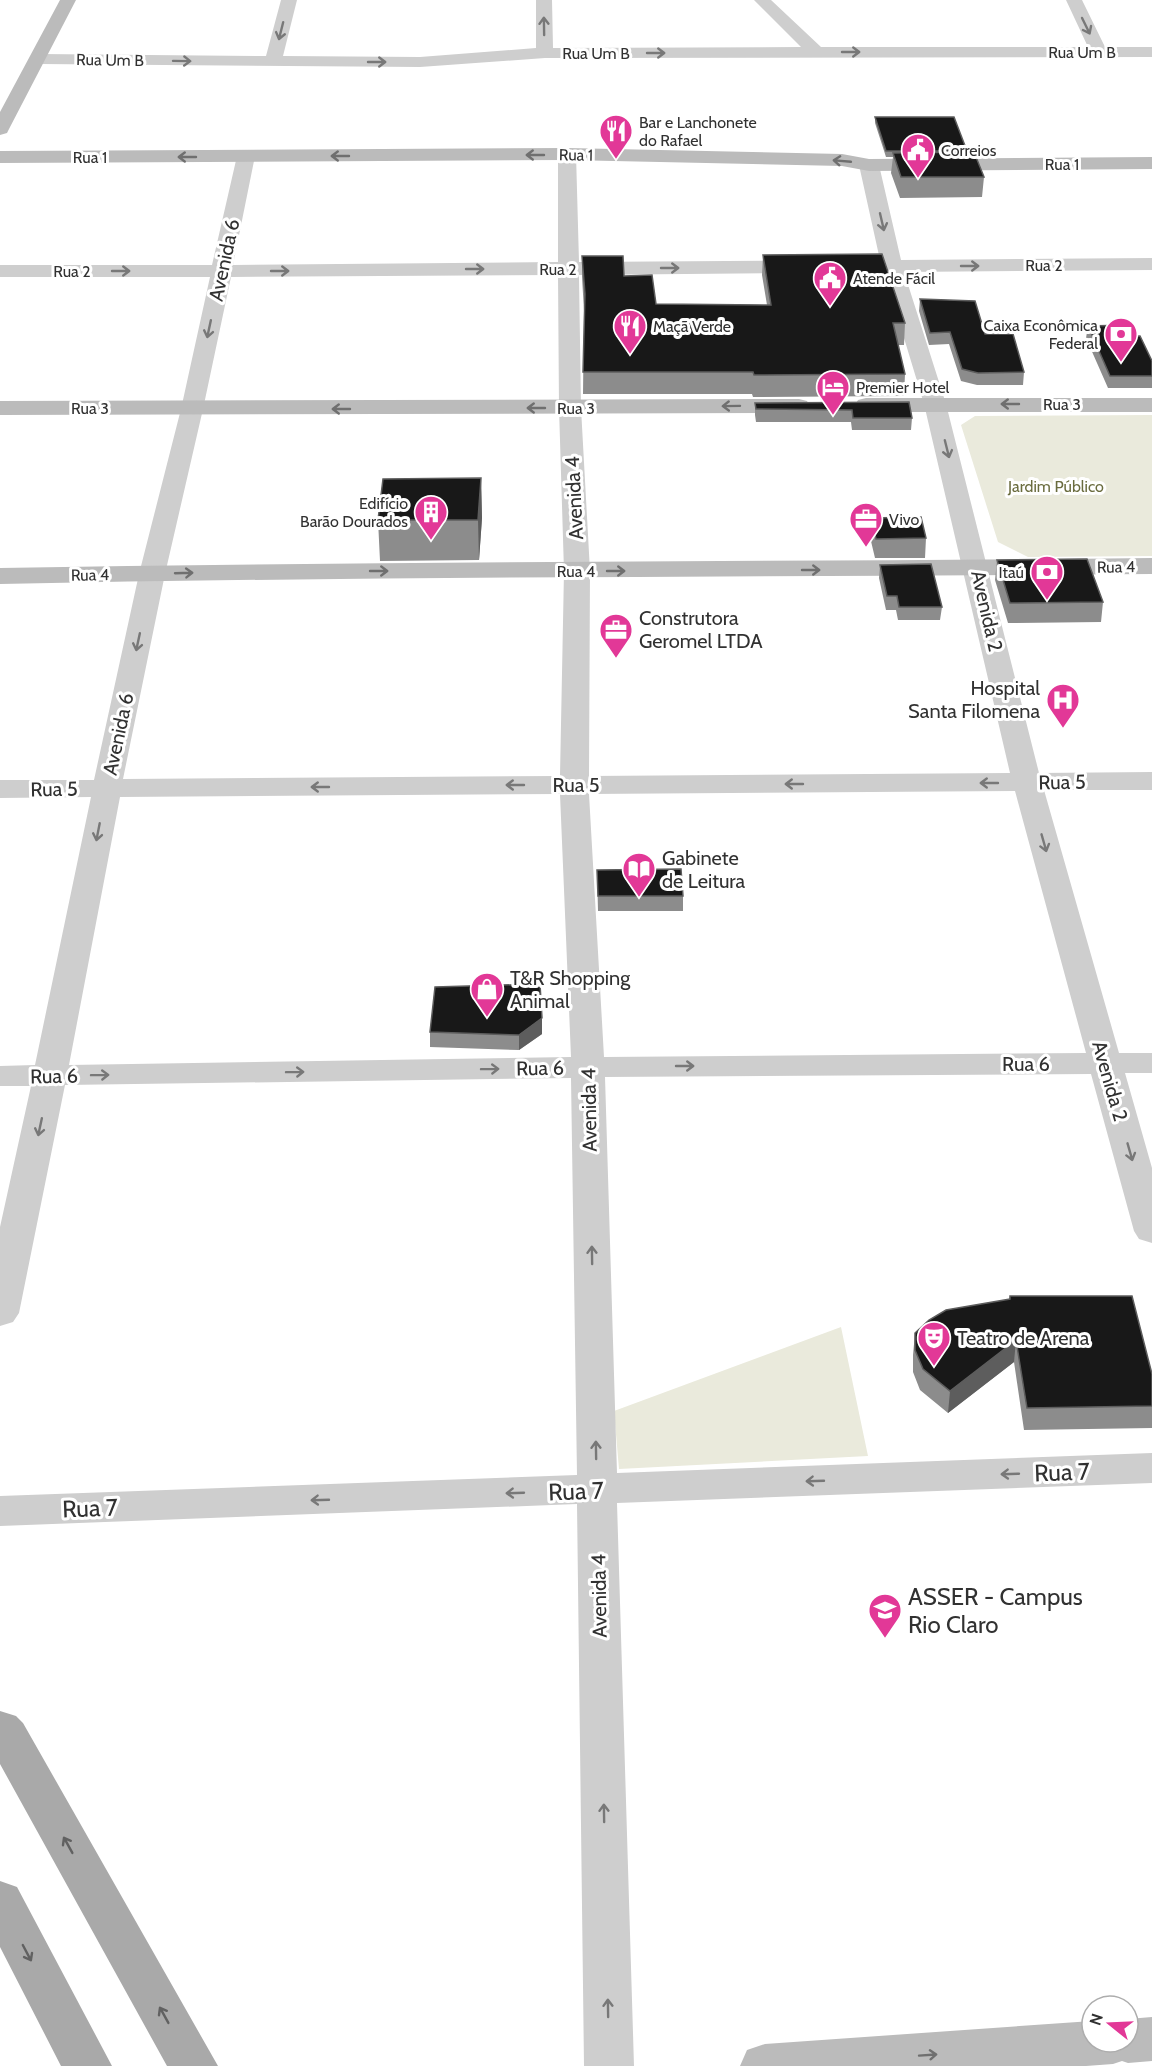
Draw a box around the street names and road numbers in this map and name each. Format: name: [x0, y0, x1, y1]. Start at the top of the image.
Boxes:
street label: Rua Um B: [1048, 43, 1116, 62]
street label: Rua Um B: [562, 44, 630, 63]
street label: Rua Um B: [76, 50, 144, 70]
street label: Rua 1: [559, 145, 593, 165]
street label: Rua 1: [73, 148, 107, 167]
street label: Rua 1: [1045, 155, 1079, 174]
street label: Avenida 6: [204, 217, 244, 303]
street label: Rua 2: [1025, 256, 1063, 275]
street label: Rua 2: [539, 260, 577, 279]
street label: Rua 2: [53, 262, 91, 281]
street label: Rua 3: [1043, 395, 1081, 414]
street label: Rua 3: [71, 399, 109, 418]
street label: Rua 3: [557, 399, 595, 418]
street label: Avenida 4: [560, 455, 588, 540]
street label: Rua 4: [1097, 557, 1135, 577]
street label: Rua 4: [557, 562, 595, 581]
street label: Rua 4: [71, 565, 109, 585]
street label: Avenida 2: [966, 568, 1008, 654]
street label: Avenida 6: [98, 691, 138, 777]
street label: Rua 5: [1038, 770, 1086, 794]
street label: Rua 5: [552, 773, 600, 797]
street label: Rua 5: [30, 777, 78, 801]
street label: Avenida 2: [1087, 1038, 1133, 1124]
street label: Rua 6: [1002, 1052, 1050, 1076]
street label: Rua 6: [516, 1056, 564, 1080]
street label: Rua 6: [30, 1064, 78, 1088]
street label: Avenida 4: [576, 1068, 602, 1152]
street label: Rua 7: [1034, 1457, 1090, 1487]
street label: Rua 7: [548, 1476, 604, 1506]
street label: Rua 7: [62, 1493, 118, 1523]
street label: Avenida 4: [586, 1554, 612, 1638]

